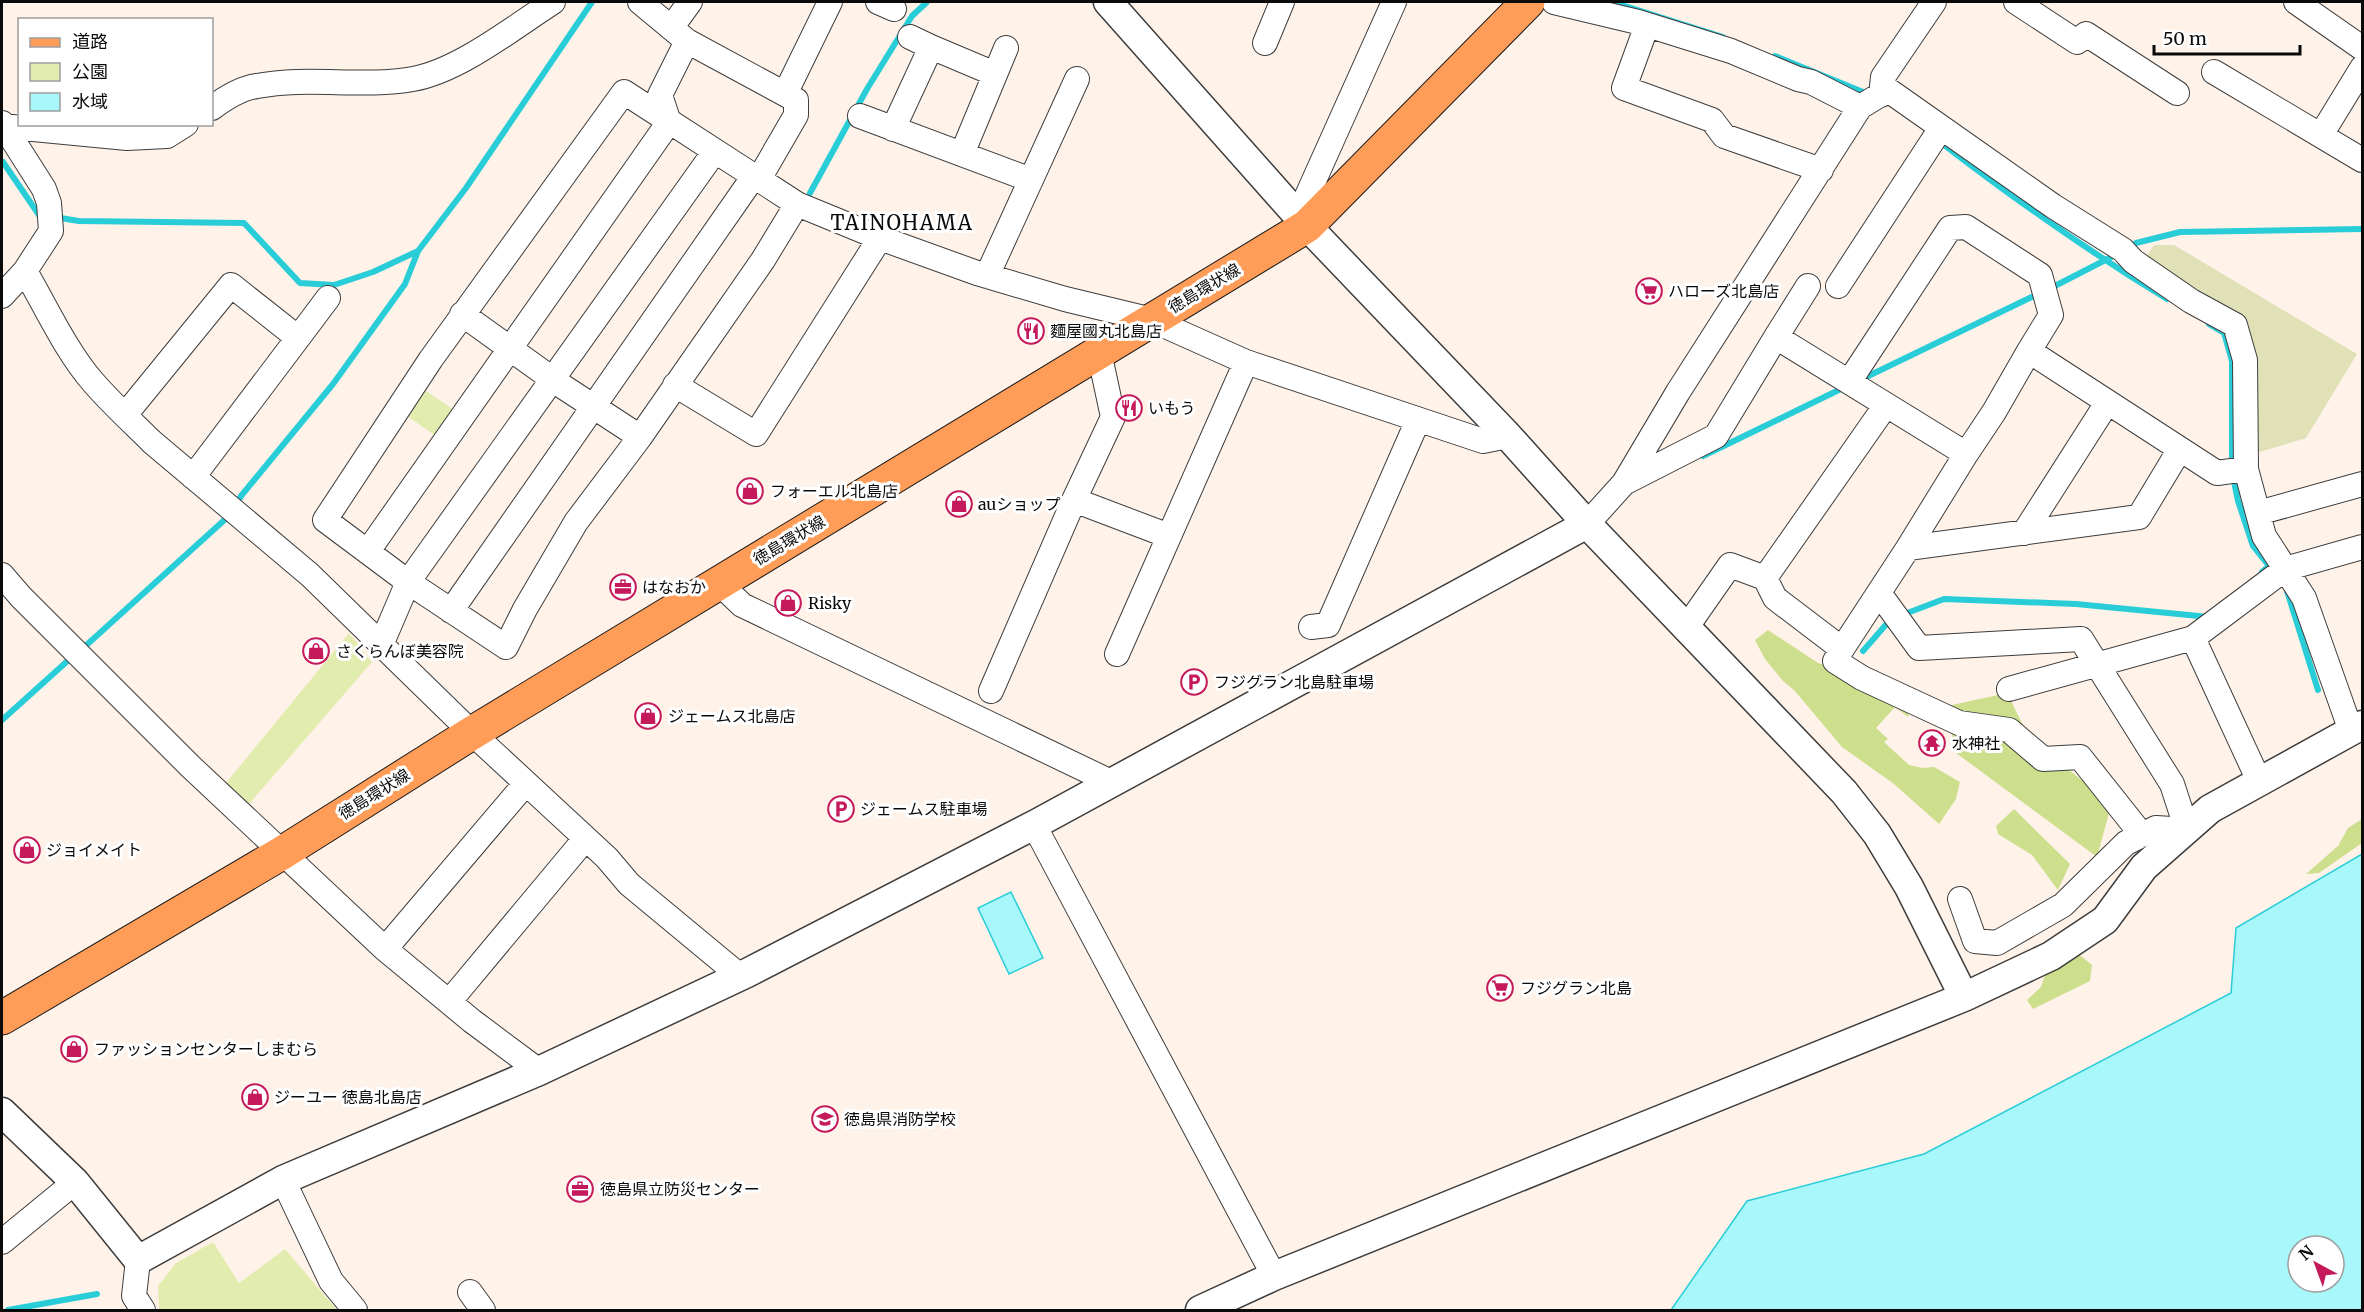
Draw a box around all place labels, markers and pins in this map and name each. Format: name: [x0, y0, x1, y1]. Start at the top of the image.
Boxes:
supermarket icon: ハローズ北島店: [1634, 276, 1664, 306]
place label: ハローズ北島店: [1668, 281, 1779, 301]
restaurant icon: 麵屋國丸北島店: [1016, 316, 1046, 346]
place label: 麵屋國丸北島店: [1050, 321, 1162, 341]
restaurant icon: いもう: [1114, 393, 1144, 423]
place label: いもう: [1148, 398, 1196, 418]
shop icon: フォーエル北島店: [735, 476, 765, 506]
place label: フォーエル北島店: [770, 481, 898, 501]
shop icon: auショップ: [944, 489, 974, 519]
place label: auショップ: [978, 494, 1060, 514]
office icon: はなおか: [608, 572, 638, 602]
place label: はなおか: [642, 577, 706, 597]
shop icon: Risky: [773, 588, 803, 618]
place label: Risky: [808, 593, 852, 613]
shop icon: さくらんぼ美容院: [301, 636, 331, 666]
place label: さくらんぼ美容院: [336, 641, 464, 661]
parking icon: フジグラン北島駐車場: [1179, 667, 1209, 697]
place label: フジグラン北島駐車場: [1214, 672, 1374, 692]
shop icon: ジェームス北島店: [633, 701, 663, 731]
place label: ジェームス北島店: [668, 706, 796, 726]
temple icon: 水神社: [1917, 728, 1947, 758]
place label: 水神社: [1952, 733, 2000, 753]
parking icon: ジェームス駐車場: [826, 794, 856, 824]
place label: ジェームス駐車場: [860, 799, 988, 819]
shop icon: ジョイメイト: [12, 835, 42, 865]
place label: ジョイメイト: [46, 840, 142, 860]
supermarket icon: フジグラン北島: [1485, 973, 1515, 1003]
place label: フジグラン北島: [1520, 978, 1632, 998]
shop icon: ファッションセンターしまむら: [59, 1034, 89, 1064]
place label: ファッションセンターしまむら: [94, 1039, 318, 1059]
shop icon: ジーユー 徳島北島店: [240, 1082, 270, 1112]
place label: ジーユー 徳島北島店: [274, 1087, 422, 1107]
school or university icon: 徳島県消防学校: [810, 1104, 840, 1134]
place label: 徳島県消防学校: [844, 1109, 956, 1129]
office icon: 徳島県立防災センター: [565, 1174, 595, 1204]
place label: 徳島県立防災センター: [600, 1179, 760, 1199]

